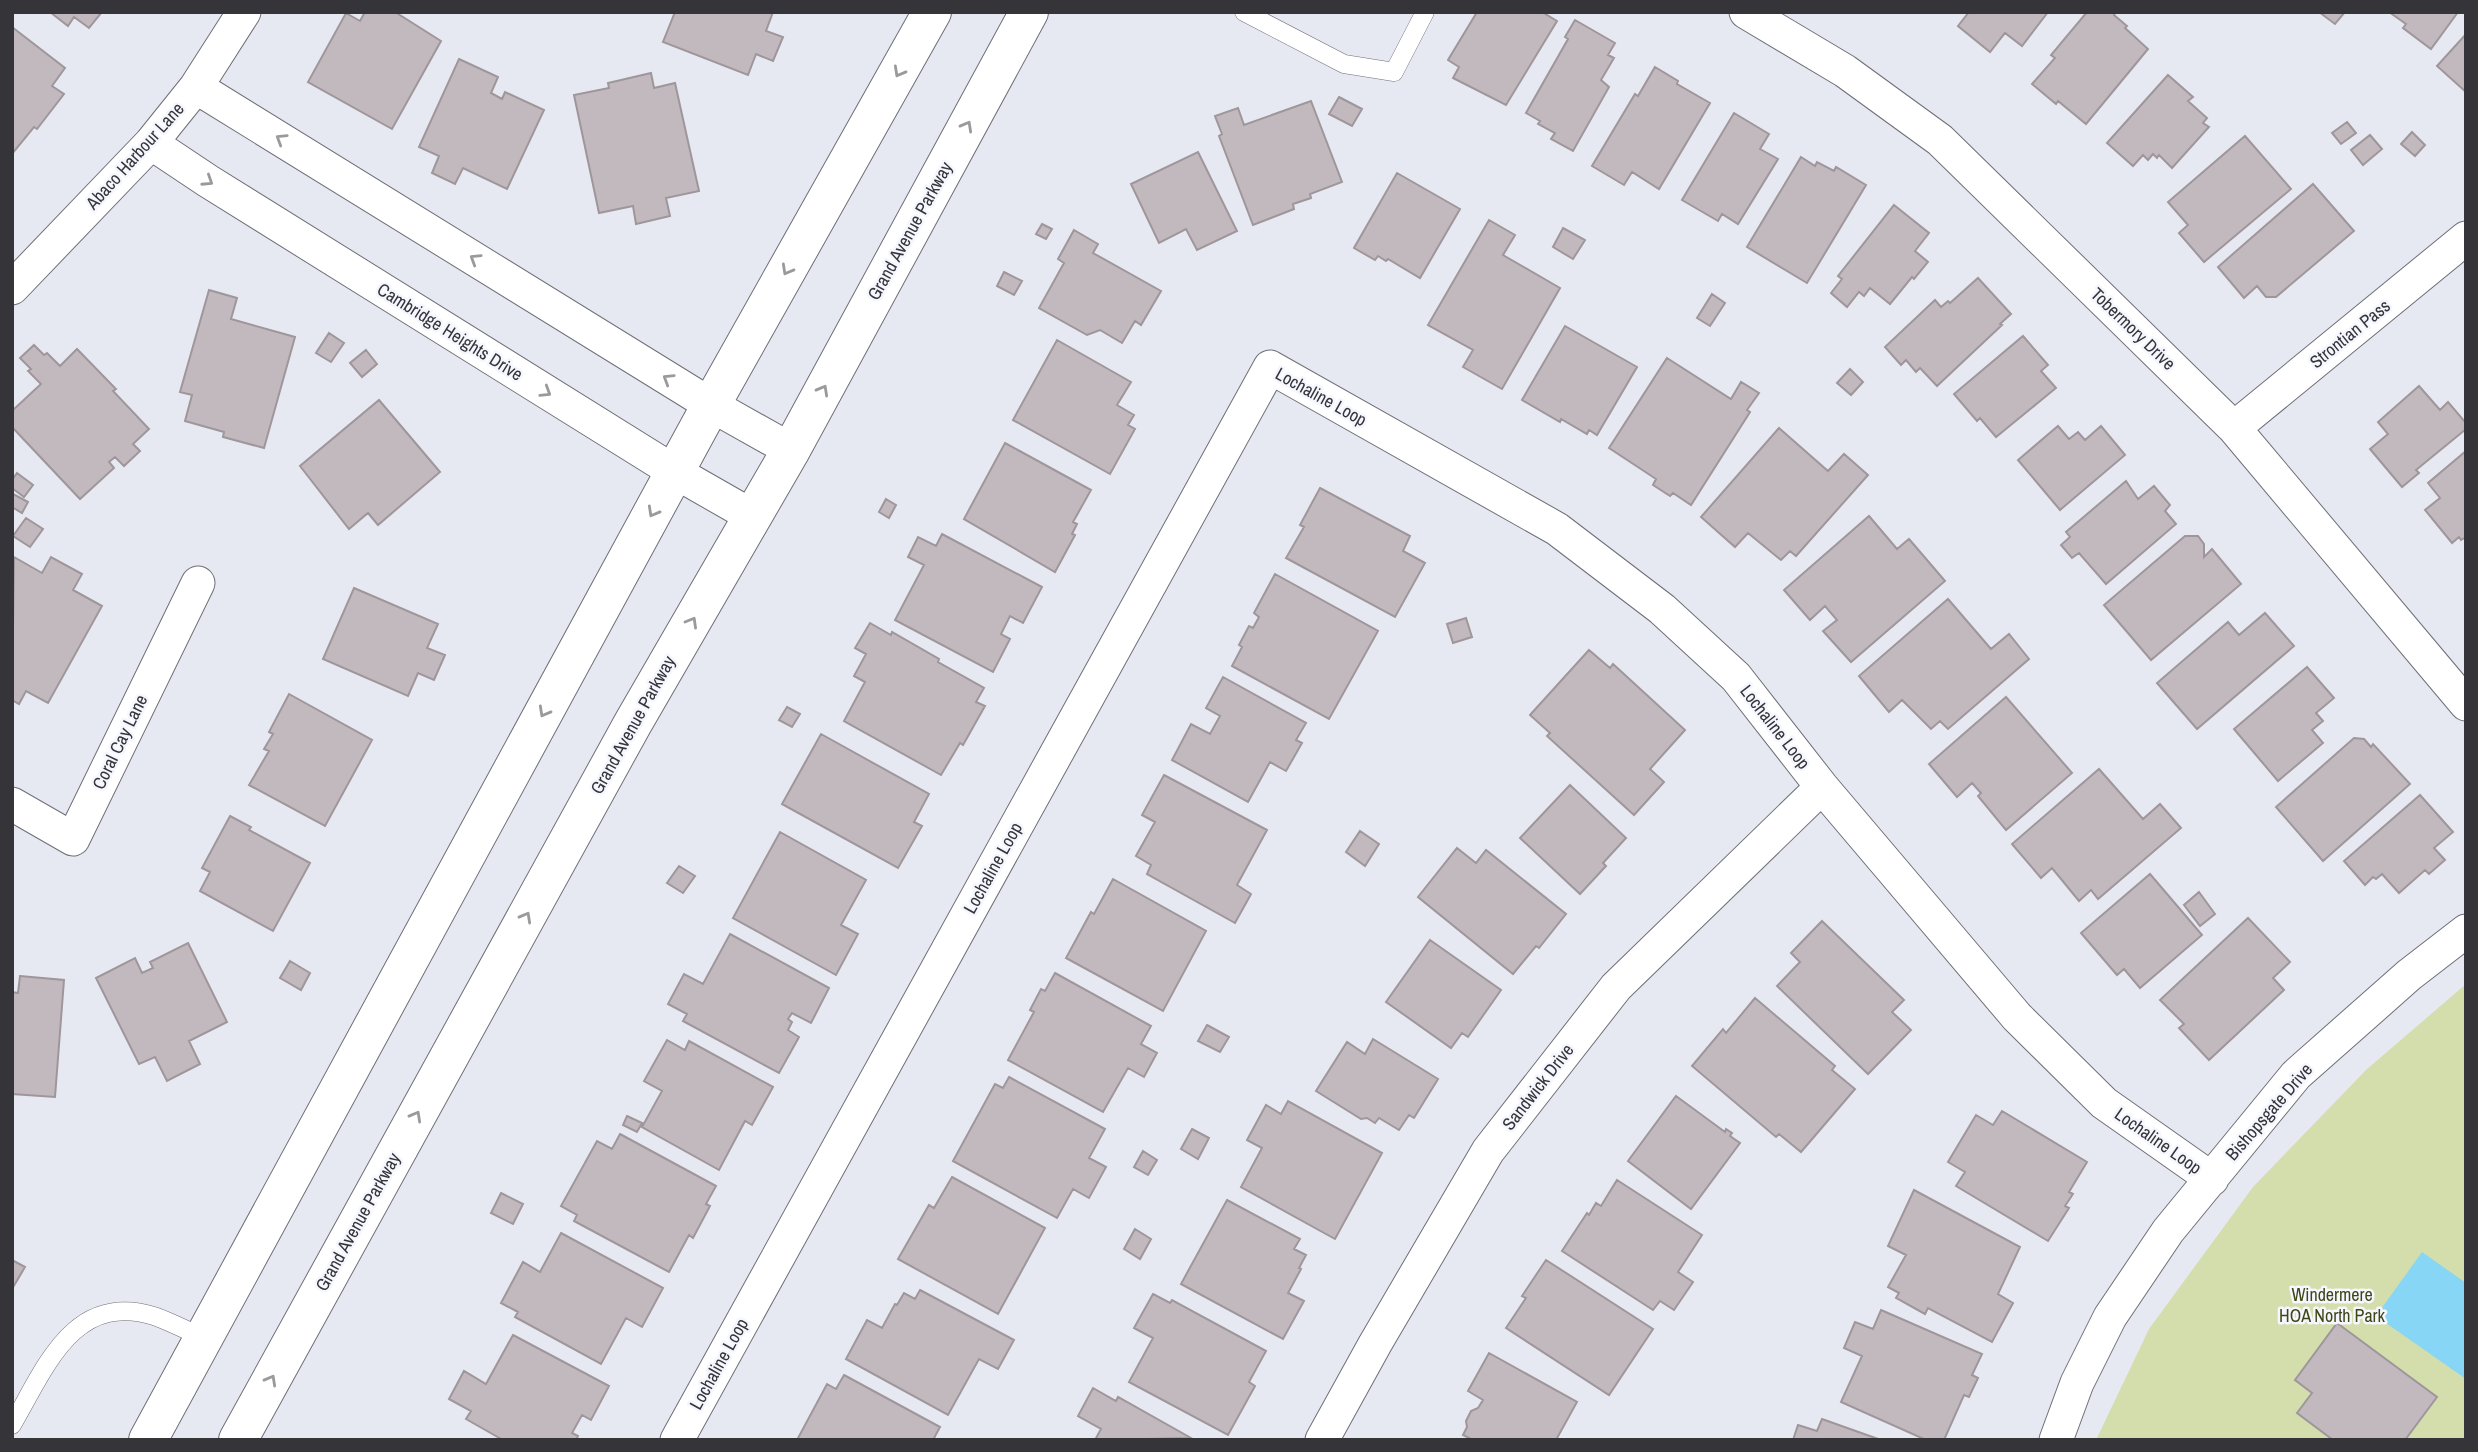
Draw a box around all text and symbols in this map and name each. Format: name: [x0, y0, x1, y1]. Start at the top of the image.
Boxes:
one-way arrow: [894, 64, 907, 77]
street label: Abaco Harbour Lane: [79, 97, 189, 215]
one-way arrow: [959, 120, 972, 133]
one-way arrow: [276, 135, 289, 148]
street label: Grand Avenue Parkway: [861, 156, 958, 305]
one-way arrow: [200, 172, 213, 185]
one-way arrow: [469, 254, 482, 267]
one-way arrow: [782, 263, 795, 275]
street label: Cambridge Heights Drive: [373, 277, 528, 387]
street label: Tobermory Drive: [2085, 282, 2181, 376]
street label: Strontian Pass: [2304, 293, 2395, 374]
street label: Lochaline Loop: [1271, 361, 1371, 432]
one-way arrow: [663, 374, 676, 387]
one-way arrow: [538, 384, 551, 397]
one-way arrow: [815, 385, 828, 397]
one-way arrow: [648, 505, 661, 517]
one-way arrow: [683, 616, 696, 629]
street label: Grand Avenue Parkway: [584, 650, 681, 799]
street label: Lochaline Loop: [1734, 679, 1816, 774]
street label: Coral Cay Lane: [86, 690, 153, 793]
one-way arrow: [539, 704, 553, 717]
street label: Lochaline Loop: [957, 818, 1028, 918]
one-way arrow: [518, 912, 531, 924]
street label: Sandwick Drive: [1496, 1038, 1579, 1135]
street label: Bishopsgate Drive: [2219, 1058, 2318, 1166]
street label: Lochaline Loop: [2110, 1101, 2207, 1180]
one-way arrow: [408, 1111, 421, 1124]
street label: Grand Avenue Parkway: [309, 1147, 406, 1296]
park label: Windermere HOA North Park: [2279, 1282, 2386, 1328]
street label: Lochaline Loop: [683, 1314, 754, 1414]
one-way arrow: [263, 1375, 276, 1387]

